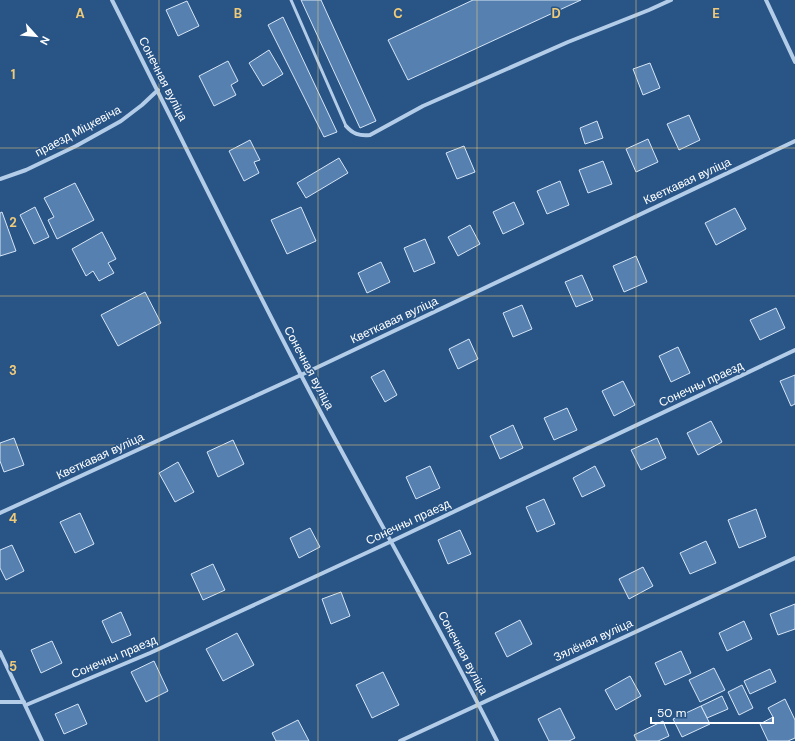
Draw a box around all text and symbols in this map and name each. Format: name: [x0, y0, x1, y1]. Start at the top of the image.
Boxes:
text: A: [75, 5, 85, 22]
text: B: [234, 5, 242, 22]
text: C: [393, 5, 403, 22]
text: D: [551, 5, 561, 22]
text: E: [712, 5, 720, 22]
north arrow: [16, 16, 56, 56]
text: N: [37, 34, 53, 47]
street label: Сонечная вуліца: [135, 34, 191, 124]
text: 1: [11, 66, 15, 83]
street label: праезд Міцкевіча: [32, 101, 124, 160]
street label: Кветкавая вуліца: [641, 154, 734, 208]
text: 2: [9, 214, 17, 231]
street label: Кветкавая вуліца: [348, 293, 441, 347]
street label: Сонечная вуліца: [280, 323, 338, 413]
street label: Сонечны праезд: [656, 357, 746, 411]
text: 3: [9, 362, 17, 379]
street label: Кветкавая вуліца: [54, 429, 147, 483]
street label: Сонечны праезд: [363, 495, 453, 549]
text: 4: [9, 510, 17, 527]
street label: Сонечная вуліца: [434, 608, 492, 698]
street label: Зялёная вуліца: [551, 615, 635, 665]
street label: Сонечны праезд: [69, 632, 159, 682]
text: 5: [9, 658, 17, 675]
scale bar: [651, 699, 773, 725]
text: 50 m: [657, 705, 686, 721]

